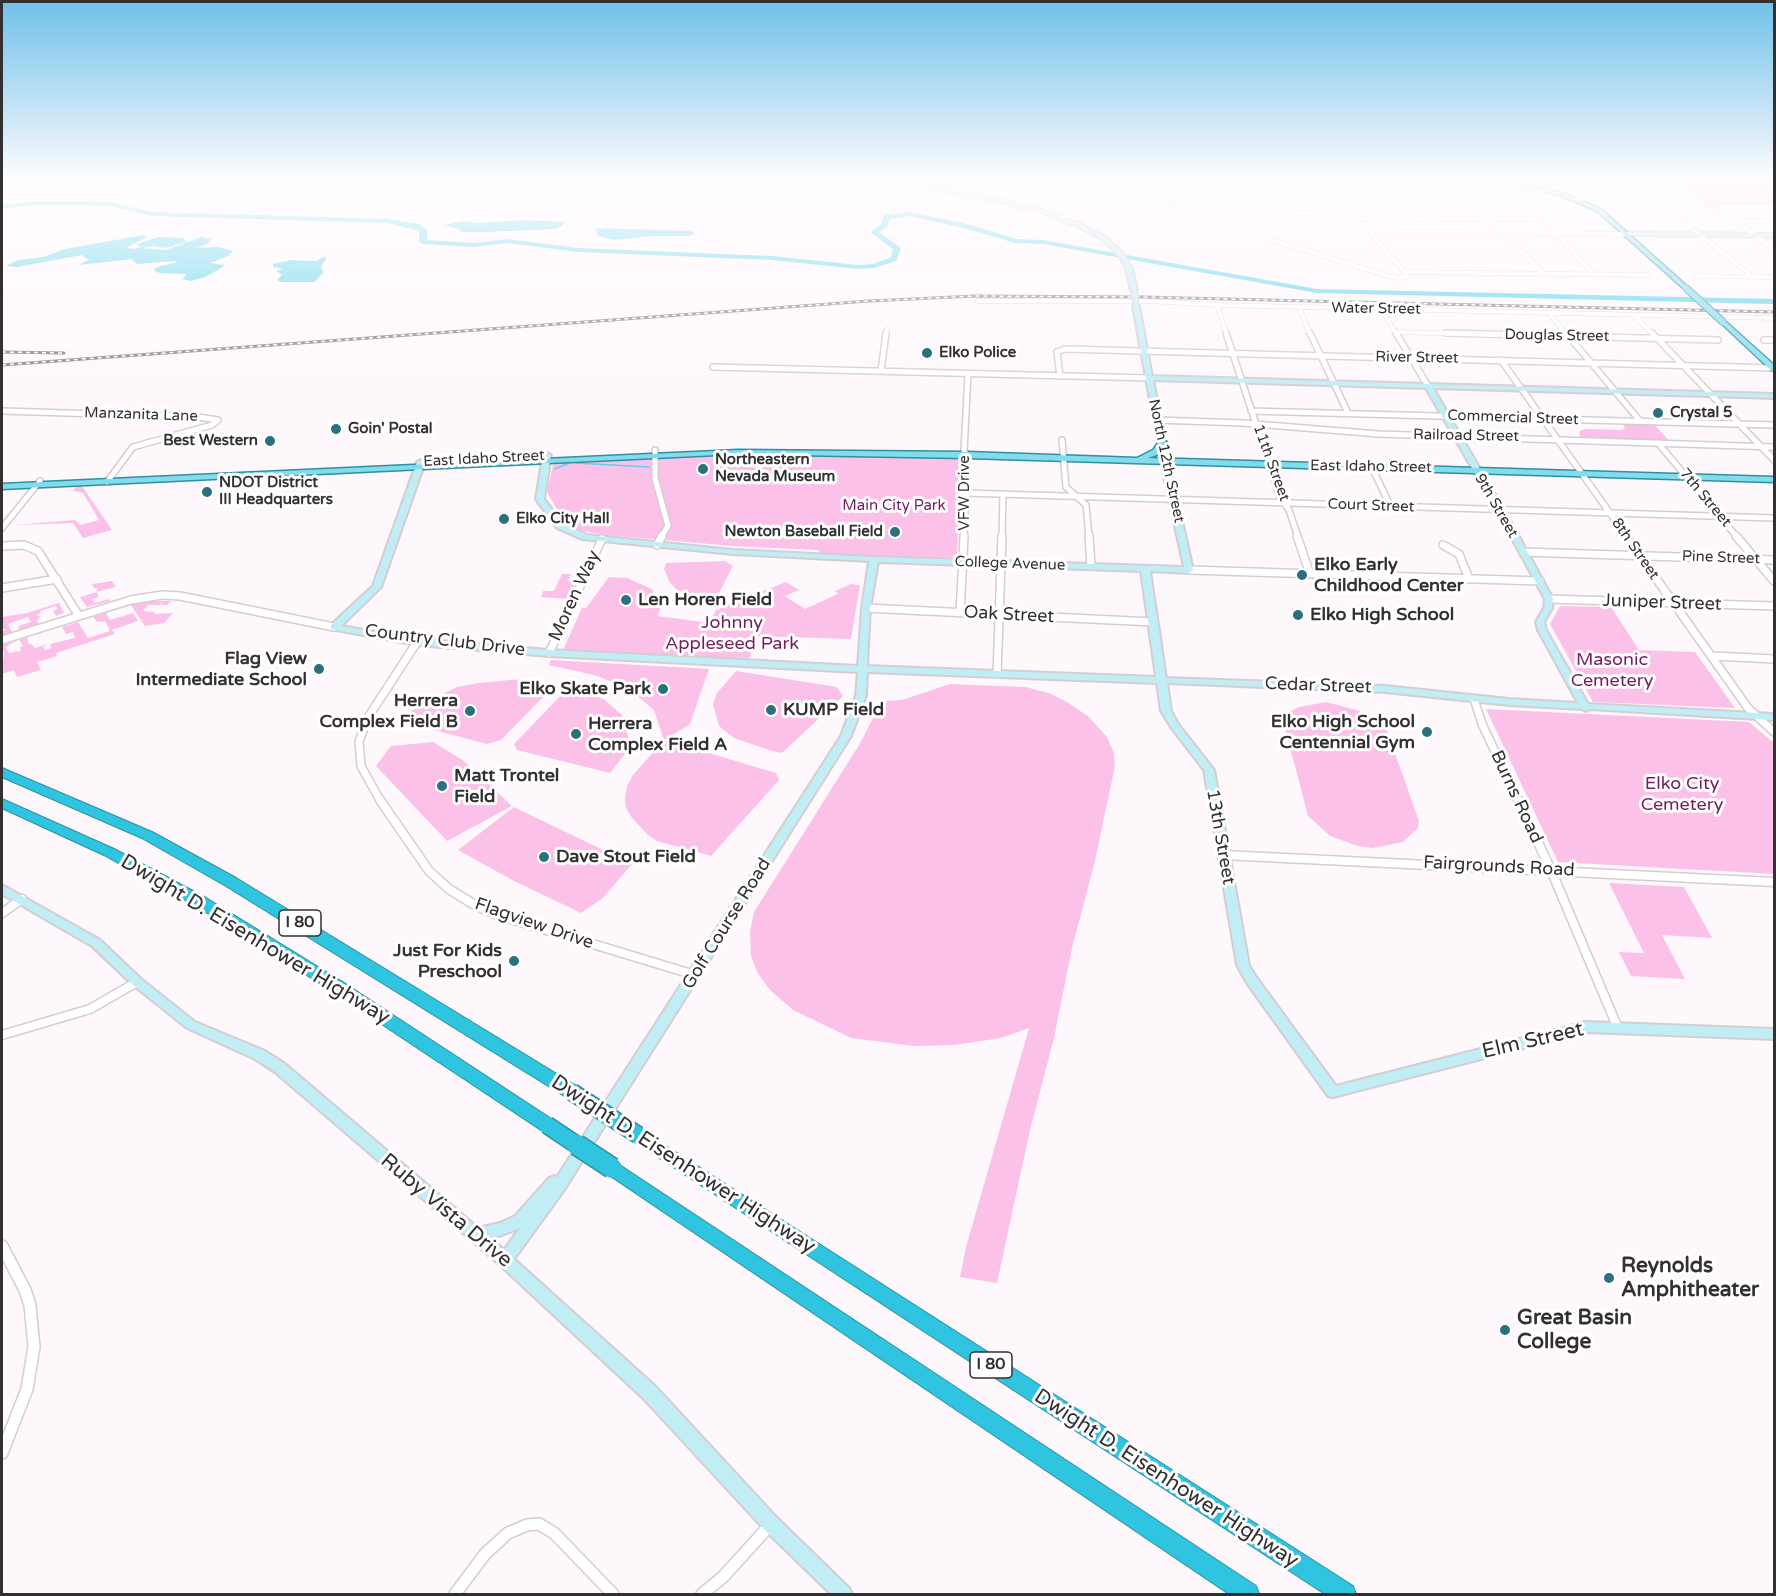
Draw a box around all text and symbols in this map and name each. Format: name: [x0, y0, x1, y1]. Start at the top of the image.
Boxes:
street label: Water Street: [1331, 299, 1421, 319]
street label: Douglas Street: [1504, 326, 1610, 346]
place label: Elko Police: [939, 344, 1016, 362]
marker: Elko Police: [920, 346, 934, 360]
street label: River Street: [1375, 348, 1459, 368]
street label: North 12th Street: [1144, 398, 1188, 524]
street label: Manzanita Lane: [84, 404, 198, 426]
place label: Crystal 5: [1670, 404, 1732, 422]
marker: Crystal 5: [1651, 406, 1665, 420]
street label: Commercial Street: [1447, 407, 1579, 429]
place label: Goin' Postal: [348, 420, 433, 438]
marker: Goin' Postal: [329, 422, 343, 436]
street label: 11th Street: [1249, 422, 1293, 504]
street label: Railroad Street: [1413, 426, 1519, 446]
place label: Best Western: [163, 432, 258, 450]
marker: Best Western: [263, 434, 277, 448]
street label: East Idaho Street: [423, 447, 545, 471]
place label: Northeastern Nevada Museum: [715, 451, 835, 486]
street label: VFW Drive: [956, 455, 974, 531]
street label: East Idaho Street: [1310, 457, 1432, 477]
marker: Northeastern Nevada Museum: [696, 462, 710, 476]
street label: 7th Street: [1675, 465, 1735, 531]
street label: 9th Street: [1470, 471, 1522, 541]
place label: NDOT District III Headquarters: [219, 474, 333, 509]
marker: NDOT District III Headquarters: [200, 485, 214, 499]
street label: Court Street: [1327, 495, 1415, 517]
park label: Main City Park: [842, 497, 946, 515]
place label: Elko City Hall: [516, 510, 609, 528]
marker: Elko City Hall: [497, 512, 511, 526]
street label: 8th Street: [1607, 515, 1663, 583]
place label: Newton Baseball Field: [725, 523, 883, 541]
marker: Newton Baseball Field: [888, 525, 902, 539]
street label: Moren Way: [545, 547, 605, 645]
street label: Pine Street: [1682, 548, 1760, 568]
street label: College Avenue: [954, 553, 1066, 575]
place label: Elko Early Childhood Center: [1314, 554, 1464, 596]
marker: Elko Early Childhood Center: [1295, 568, 1309, 582]
place label: Len Horen Field: [638, 589, 772, 611]
street label: Juniper Street: [1602, 590, 1722, 616]
marker: Len Horen Field: [619, 593, 633, 607]
street label: Oak Street: [963, 602, 1055, 628]
place label: Elko High School: [1310, 604, 1454, 626]
marker: Elko High School: [1291, 608, 1305, 622]
park label: Johnny Appleseed Park: [665, 612, 799, 654]
street label: Country Club Drive: [364, 620, 526, 662]
place label: Flag View Intermediate School: [135, 648, 307, 690]
park label: Masonic Cemetery: [1571, 649, 1653, 692]
marker: Flag View Intermediate School: [312, 662, 326, 676]
street label: Cedar Street: [1264, 673, 1372, 699]
place label: Elko Skate Park: [519, 678, 651, 700]
marker: Elko Skate Park: [656, 682, 670, 696]
place label: Herrera Complex Field B: [320, 690, 458, 732]
place label: KUMP Field: [783, 699, 884, 721]
marker: KUMP Field: [764, 703, 778, 717]
marker: Herrera Complex Field B: [463, 704, 477, 718]
place label: Elko High School Centennial Gym: [1271, 711, 1415, 754]
place label: Herrera Complex Field A: [588, 713, 727, 756]
marker: Elko High School Centennial Gym: [1420, 725, 1434, 739]
marker: Herrera Complex Field A: [569, 727, 583, 741]
street label: Burns Road: [1485, 747, 1547, 847]
place label: Matt Trontel Field: [454, 765, 559, 808]
park label: Elko City Cemetery: [1641, 773, 1723, 816]
marker: Matt Trontel Field: [435, 779, 449, 793]
street label: 13th Street: [1201, 788, 1239, 886]
place label: Dave Stout Field: [556, 846, 696, 868]
street label: Dwight D. Eisenhower Highway: [116, 849, 394, 1031]
marker: Dave Stout Field: [537, 850, 551, 864]
street label: Fairgrounds Road: [1423, 852, 1575, 882]
street label: Golf Course Road: [678, 855, 776, 993]
street label: Flagview Drive: [472, 894, 596, 954]
road number: I 80: [279, 910, 321, 936]
place label: Just For Kids Preschool: [393, 940, 502, 982]
marker: Just For Kids Preschool: [507, 954, 521, 968]
street label: Elm Street: [1480, 1017, 1586, 1065]
street label: Dwight D. Eisenhower Highway: [546, 1070, 820, 1260]
street label: Ruby Vista Drive: [375, 1149, 517, 1273]
place label: Reynolds Amphitheater: [1621, 1253, 1759, 1303]
marker: Reynolds Amphitheater: [1602, 1271, 1616, 1285]
place label: Great Basin College: [1517, 1305, 1632, 1355]
marker: Great Basin College: [1498, 1323, 1512, 1337]
road number: I 80: [970, 1352, 1012, 1378]
street label: Dwight D. Eisenhower Highway: [1029, 1384, 1303, 1574]

